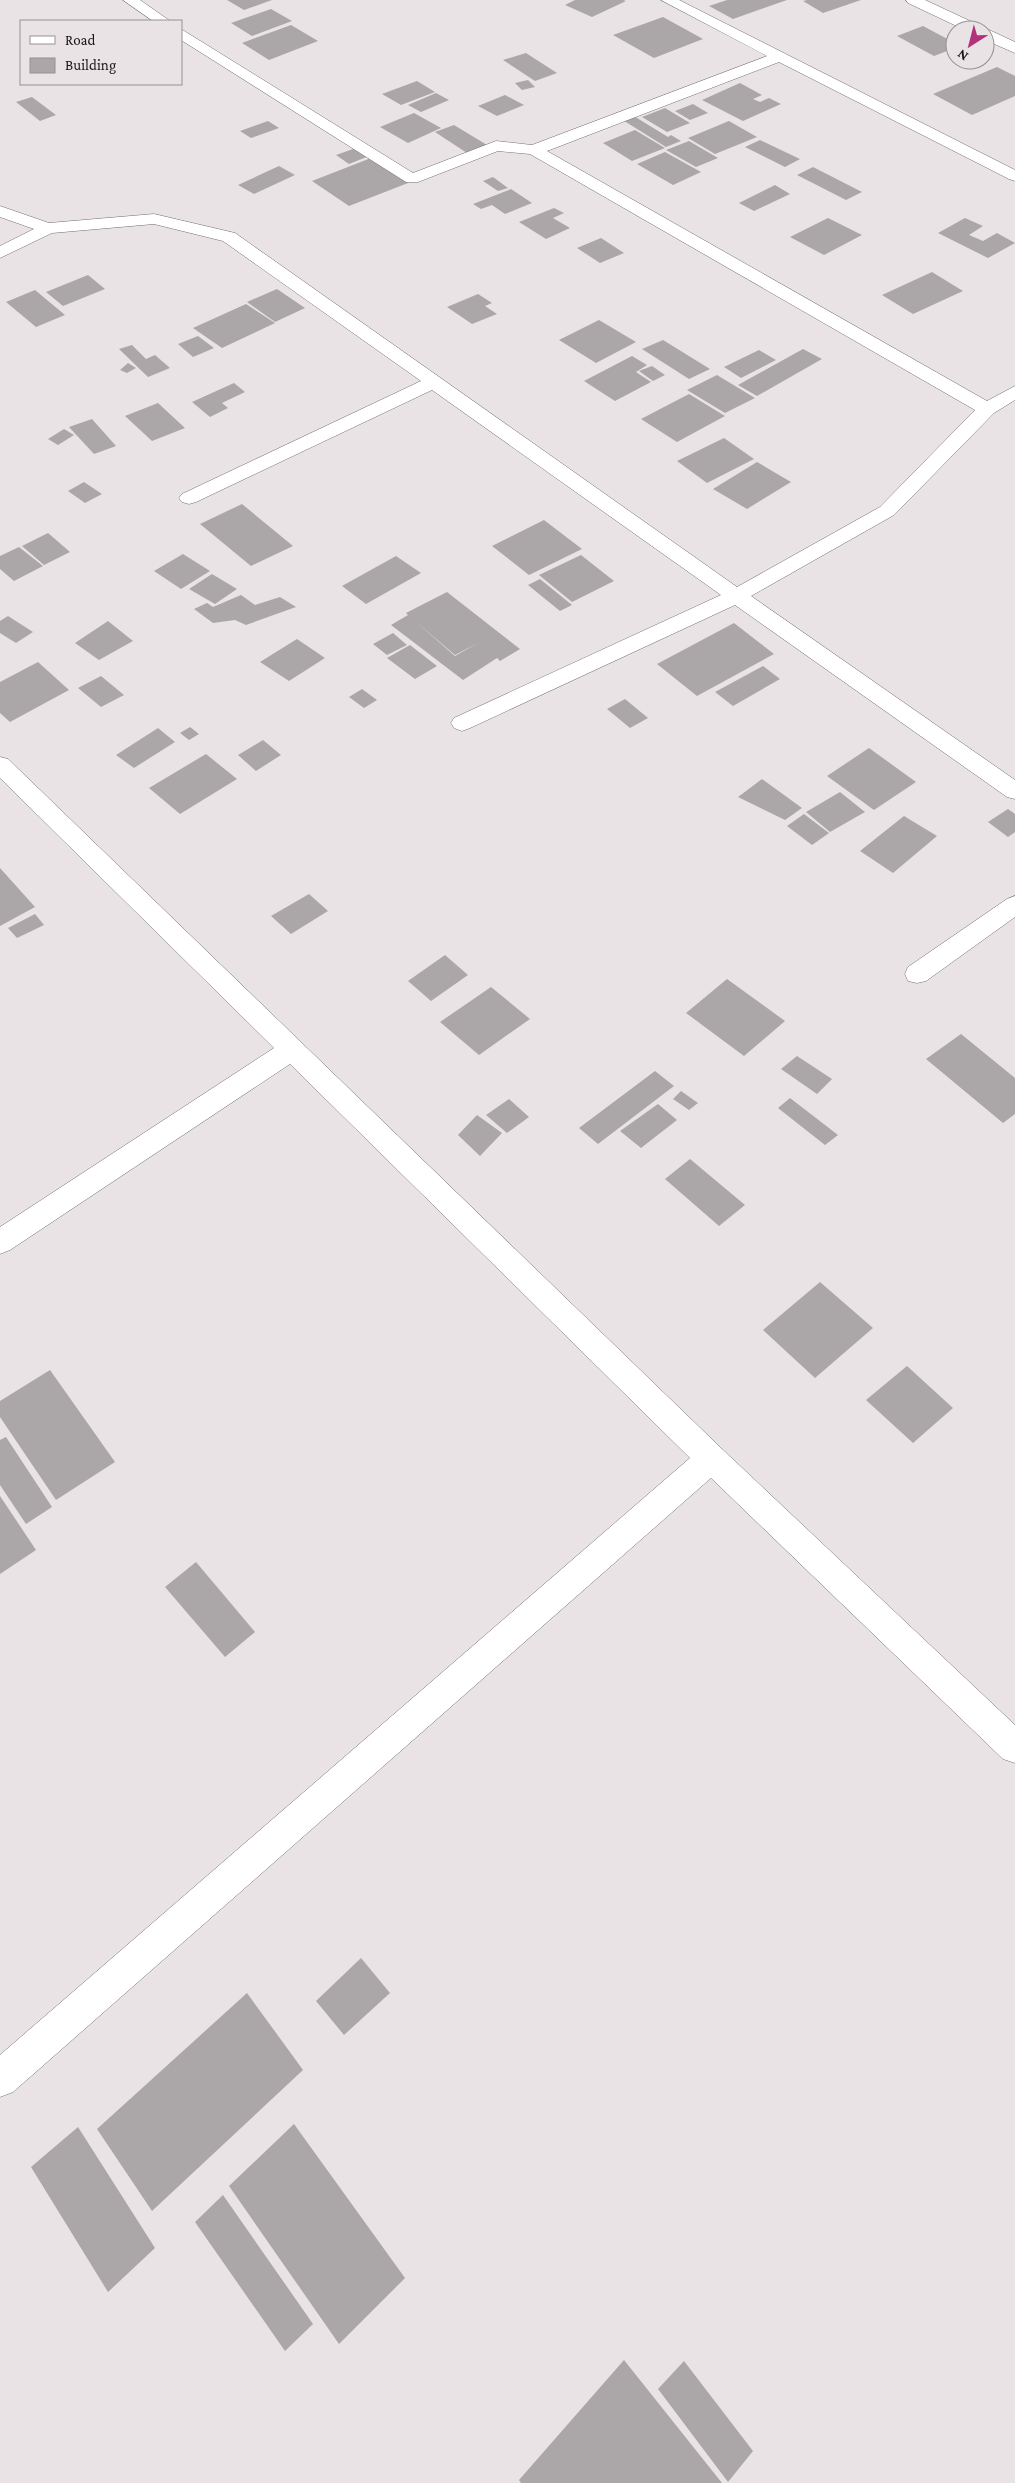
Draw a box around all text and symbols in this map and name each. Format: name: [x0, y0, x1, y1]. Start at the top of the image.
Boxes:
legend: [20, 20, 182, 85]
north arrow: [945, 20, 995, 70]
text: Road: [65, 32, 96, 48]
text: N: [953, 46, 971, 65]
text: Building: [65, 57, 116, 74]

